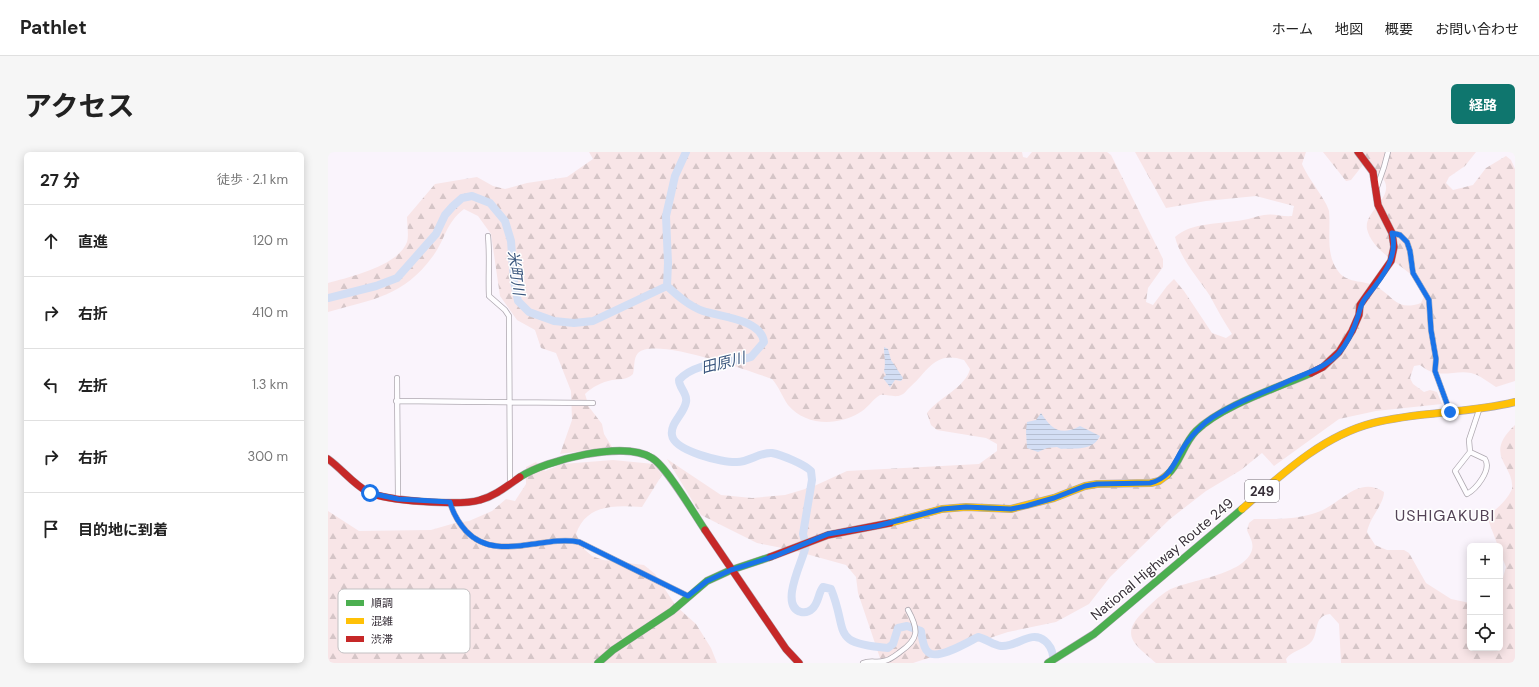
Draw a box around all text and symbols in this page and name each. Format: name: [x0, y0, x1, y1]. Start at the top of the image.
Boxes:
text: Pathlet: [20, 15, 87, 40]
text: ホーム: [1271, 20, 1313, 38]
text: 地図: [1335, 20, 1363, 38]
text: 概要: [1385, 20, 1413, 38]
text: お問い合わせ: [1435, 20, 1519, 38]
button: 経路: [1451, 84, 1515, 124]
text: アクセス: [24, 88, 135, 125]
text: 27 分: [40, 169, 80, 191]
text: 徒歩 · 2.1 km: [217, 171, 288, 188]
icon: ahead: [40, 230, 62, 252]
text: 直進: [78, 232, 108, 252]
text: 120 m: [253, 232, 288, 249]
water label: 米町川: [503, 249, 529, 299]
icon: right: [40, 302, 62, 324]
text: 右折: [78, 304, 108, 324]
text: 410 m: [252, 304, 288, 321]
water label: 田原川: [699, 347, 749, 378]
icon: left: [40, 374, 62, 396]
text: 左折: [78, 376, 108, 396]
text: 1.3 km: [252, 376, 288, 393]
route end: [1441, 403, 1459, 421]
icon: right: [40, 446, 62, 468]
text: 右折: [78, 448, 108, 468]
text: 300 m: [247, 448, 288, 465]
road number: 249: [1245, 480, 1279, 502]
route start: [361, 484, 379, 502]
street label: National Highway Route 249: [1087, 494, 1237, 624]
district label: USHIGAKUBI: [1395, 505, 1495, 526]
icon: arrive: [40, 518, 62, 540]
text: 目的地に到着: [78, 520, 168, 540]
map controls: [1467, 543, 1503, 651]
button: +: [1467, 543, 1503, 579]
button: −: [1467, 579, 1503, 615]
legend: [338, 589, 470, 653]
text: 順調: [371, 596, 393, 610]
text: 混雑: [371, 614, 393, 628]
button: locate: [1467, 615, 1503, 651]
text: 渋滞: [371, 632, 393, 646]

